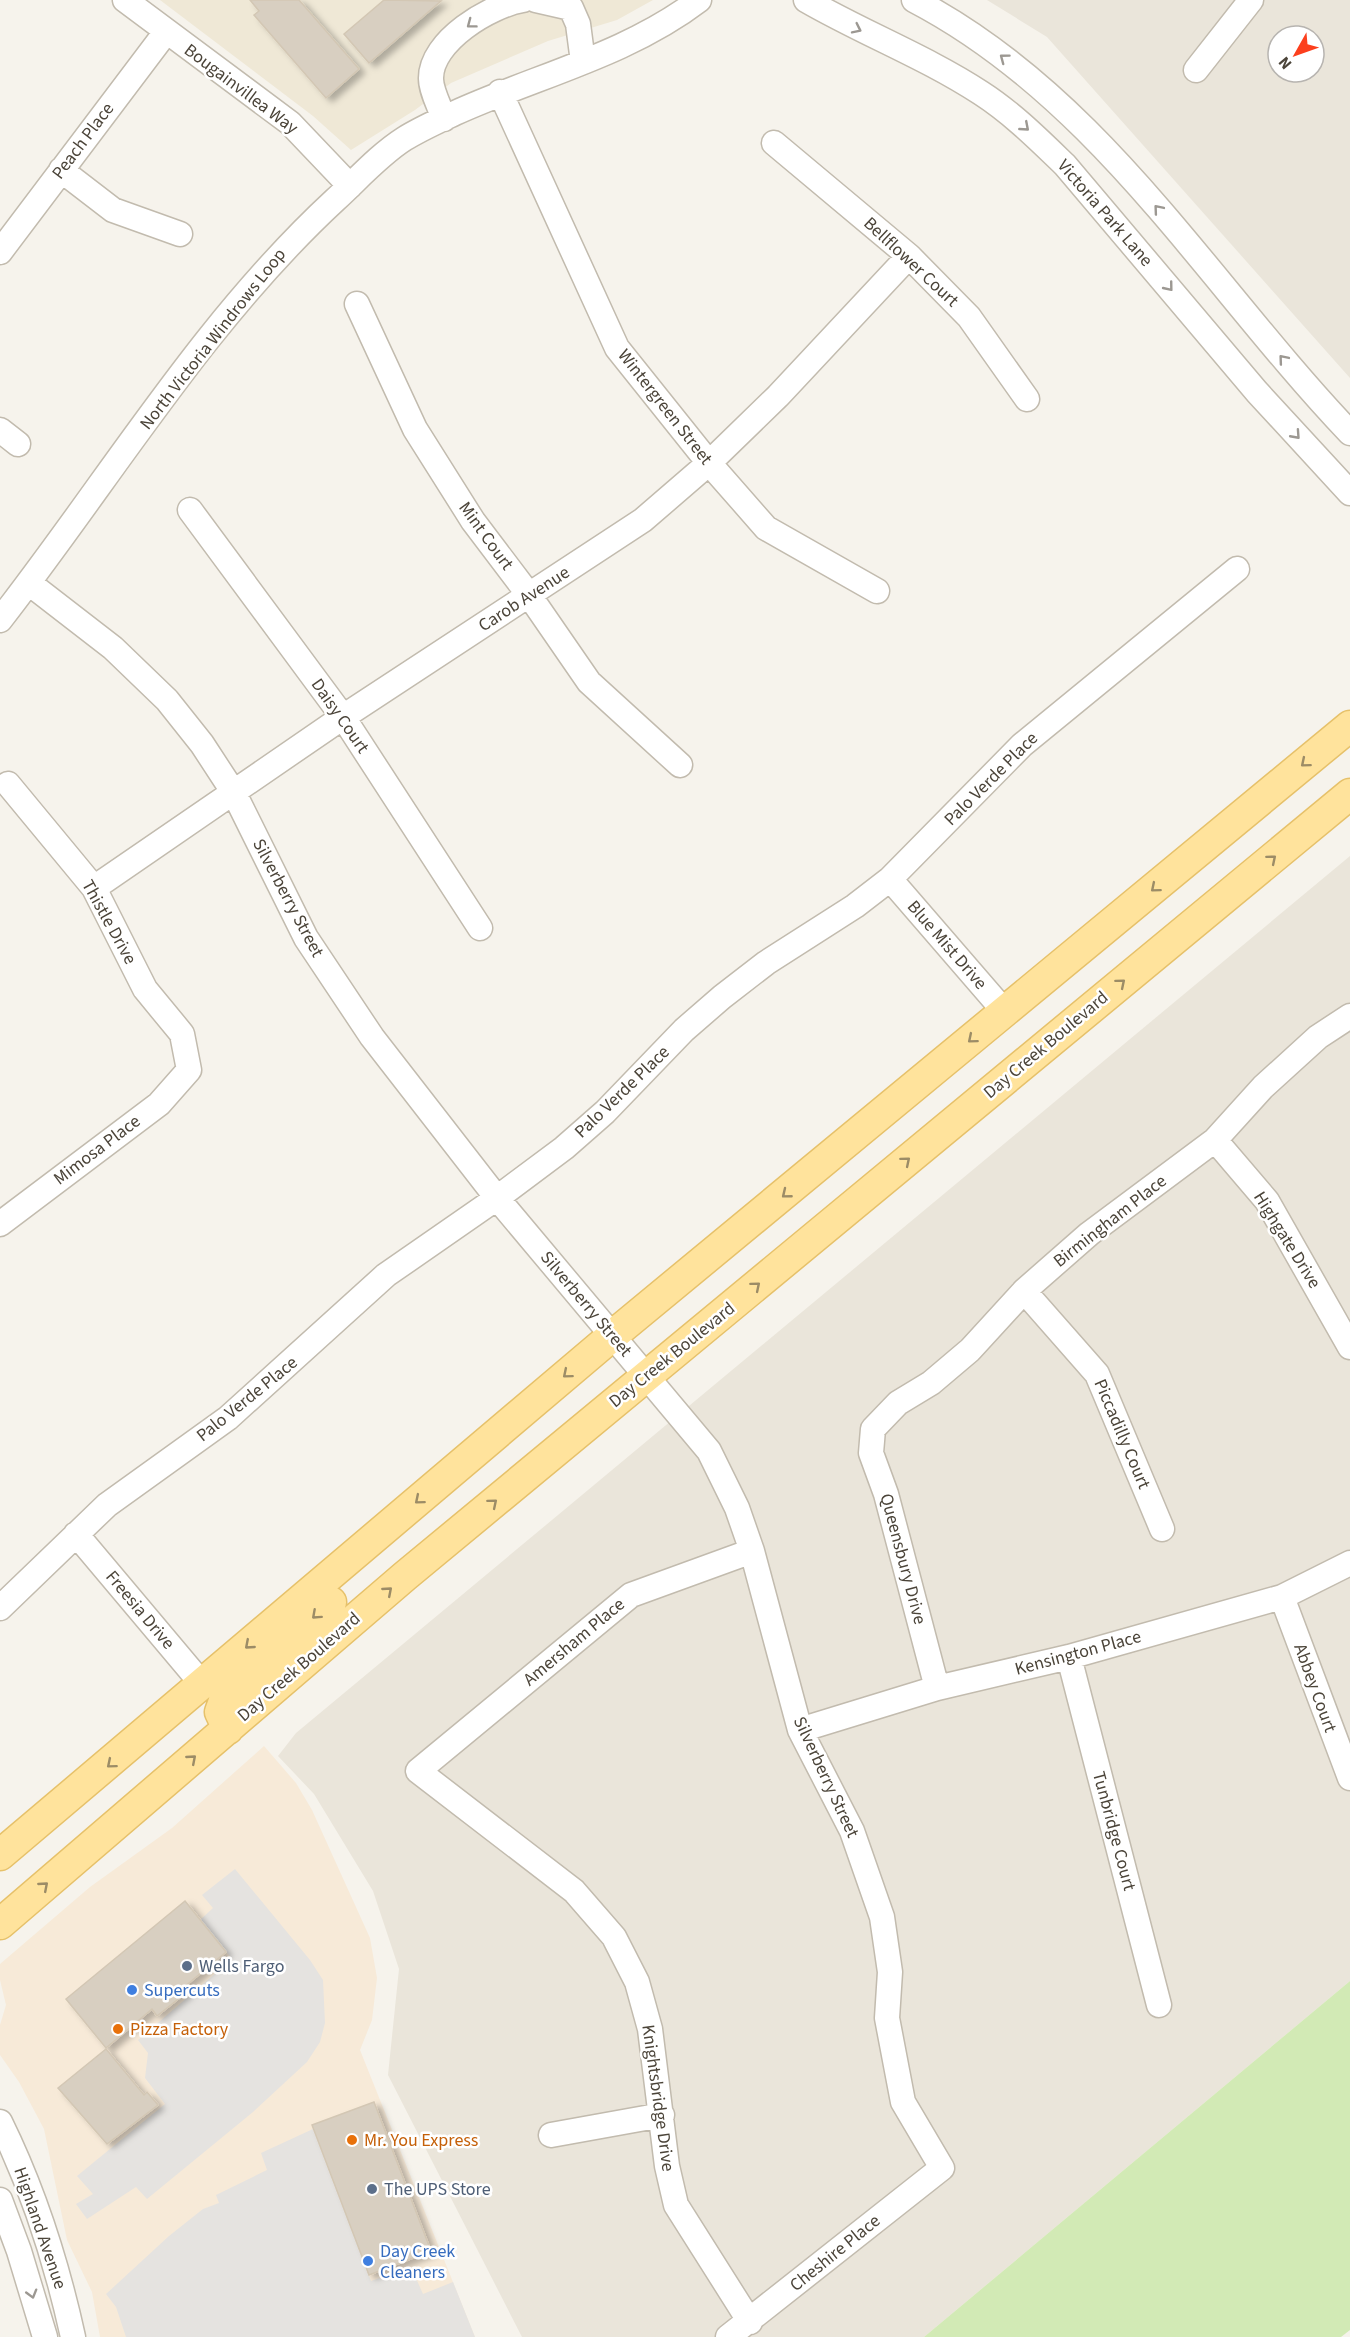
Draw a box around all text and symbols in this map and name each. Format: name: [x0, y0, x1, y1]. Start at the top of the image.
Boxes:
one-way arrow: [467, 16, 478, 27]
one-way arrow: [850, 22, 861, 33]
north arrow: [1266, 24, 1326, 84]
street label: Bougainvillea Way: [179, 38, 304, 141]
text: N: [1273, 52, 1297, 74]
one-way arrow: [1000, 55, 1011, 66]
street label: Peach Place: [46, 98, 120, 184]
one-way arrow: [1018, 120, 1028, 131]
street label: Victoria Park Lane: [1051, 154, 1159, 272]
one-way arrow: [1154, 205, 1165, 216]
street label: Bellflower Court: [858, 211, 964, 313]
street label: North Victoria Windrows Loop: [134, 243, 292, 435]
one-way arrow: [1161, 280, 1172, 291]
street label: Wintergreen Street: [612, 344, 718, 470]
one-way arrow: [1279, 355, 1290, 366]
one-way arrow: [1288, 428, 1299, 439]
street label: Mint Court: [453, 497, 519, 575]
street label: Carob Avenue: [473, 560, 575, 638]
street label: Daisy Court: [305, 673, 375, 759]
street label: Palo Verde Place: [938, 726, 1044, 832]
one-way arrow: [1301, 756, 1312, 767]
street label: Silverberry Street: [246, 834, 330, 962]
one-way arrow: [1265, 855, 1276, 866]
street label: Thistle Drive: [75, 875, 143, 969]
one-way arrow: [1151, 881, 1162, 892]
street label: Blue Mist Drive: [901, 895, 993, 995]
one-way arrow: [1114, 980, 1125, 991]
street label: Day Creek Boulevard: [978, 985, 1114, 1105]
one-way arrow: [968, 1032, 979, 1043]
street label: Palo Verde Place: [569, 1040, 675, 1144]
street label: Mimosa Place: [48, 1109, 146, 1191]
one-way arrow: [899, 1158, 910, 1169]
street label: Birmingham Place: [1048, 1169, 1172, 1273]
one-way arrow: [782, 1186, 793, 1197]
street label: Highgate Drive: [1247, 1187, 1327, 1293]
street label: Silverberry Street: [534, 1246, 638, 1362]
one-way arrow: [749, 1282, 760, 1293]
street label: Day Creek Boulevard: [604, 1296, 740, 1414]
street label: Palo Verde Place: [191, 1350, 303, 1448]
one-way arrow: [563, 1367, 574, 1378]
street label: Piccadilly Court: [1088, 1375, 1156, 1493]
street label: Queensbury Drive: [874, 1491, 932, 1627]
one-way arrow: [415, 1493, 426, 1504]
one-way arrow: [486, 1499, 497, 1510]
street label: Freesia Drive: [100, 1565, 181, 1655]
one-way arrow: [381, 1587, 392, 1598]
street label: Amersham Place: [518, 1592, 630, 1692]
street label: Day Creek Boulevard: [232, 1606, 366, 1728]
one-way arrow: [313, 1608, 323, 1619]
street label: Kensington Place: [1012, 1624, 1144, 1682]
one-way arrow: [245, 1638, 256, 1649]
street label: Abbey Court: [1287, 1640, 1343, 1736]
street label: Silverberry Street: [787, 1712, 865, 1842]
one-way arrow: [186, 1755, 196, 1766]
one-way arrow: [107, 1757, 118, 1768]
street label: Tunbridge Court: [1086, 1769, 1142, 1893]
one-way arrow: [37, 1882, 48, 1893]
place label: Wells Fargo: [199, 1954, 284, 1979]
marker: Wells Fargo: [180, 1959, 194, 1973]
place label: Supercuts: [144, 1978, 220, 2003]
marker: Supercuts: [125, 1983, 139, 1997]
place label: Pizza Factory: [130, 2017, 229, 2042]
marker: Pizza Factory: [111, 2022, 125, 2036]
street label: Knightsbridge Drive: [635, 2023, 681, 2173]
place label: Mr. You Express: [364, 2128, 478, 2153]
marker: Mr. You Express: [345, 2133, 359, 2147]
street label: Highland Avenue: [7, 2164, 73, 2292]
place label: The UPS Store: [384, 2177, 491, 2202]
marker: The UPS Store: [365, 2182, 379, 2196]
street label: Cheshire Place: [784, 2209, 886, 2297]
place label: Day Creek Cleaners: [380, 2239, 455, 2285]
marker: Day Creek Cleaners: [361, 2254, 375, 2268]
one-way arrow: [25, 2289, 38, 2299]

